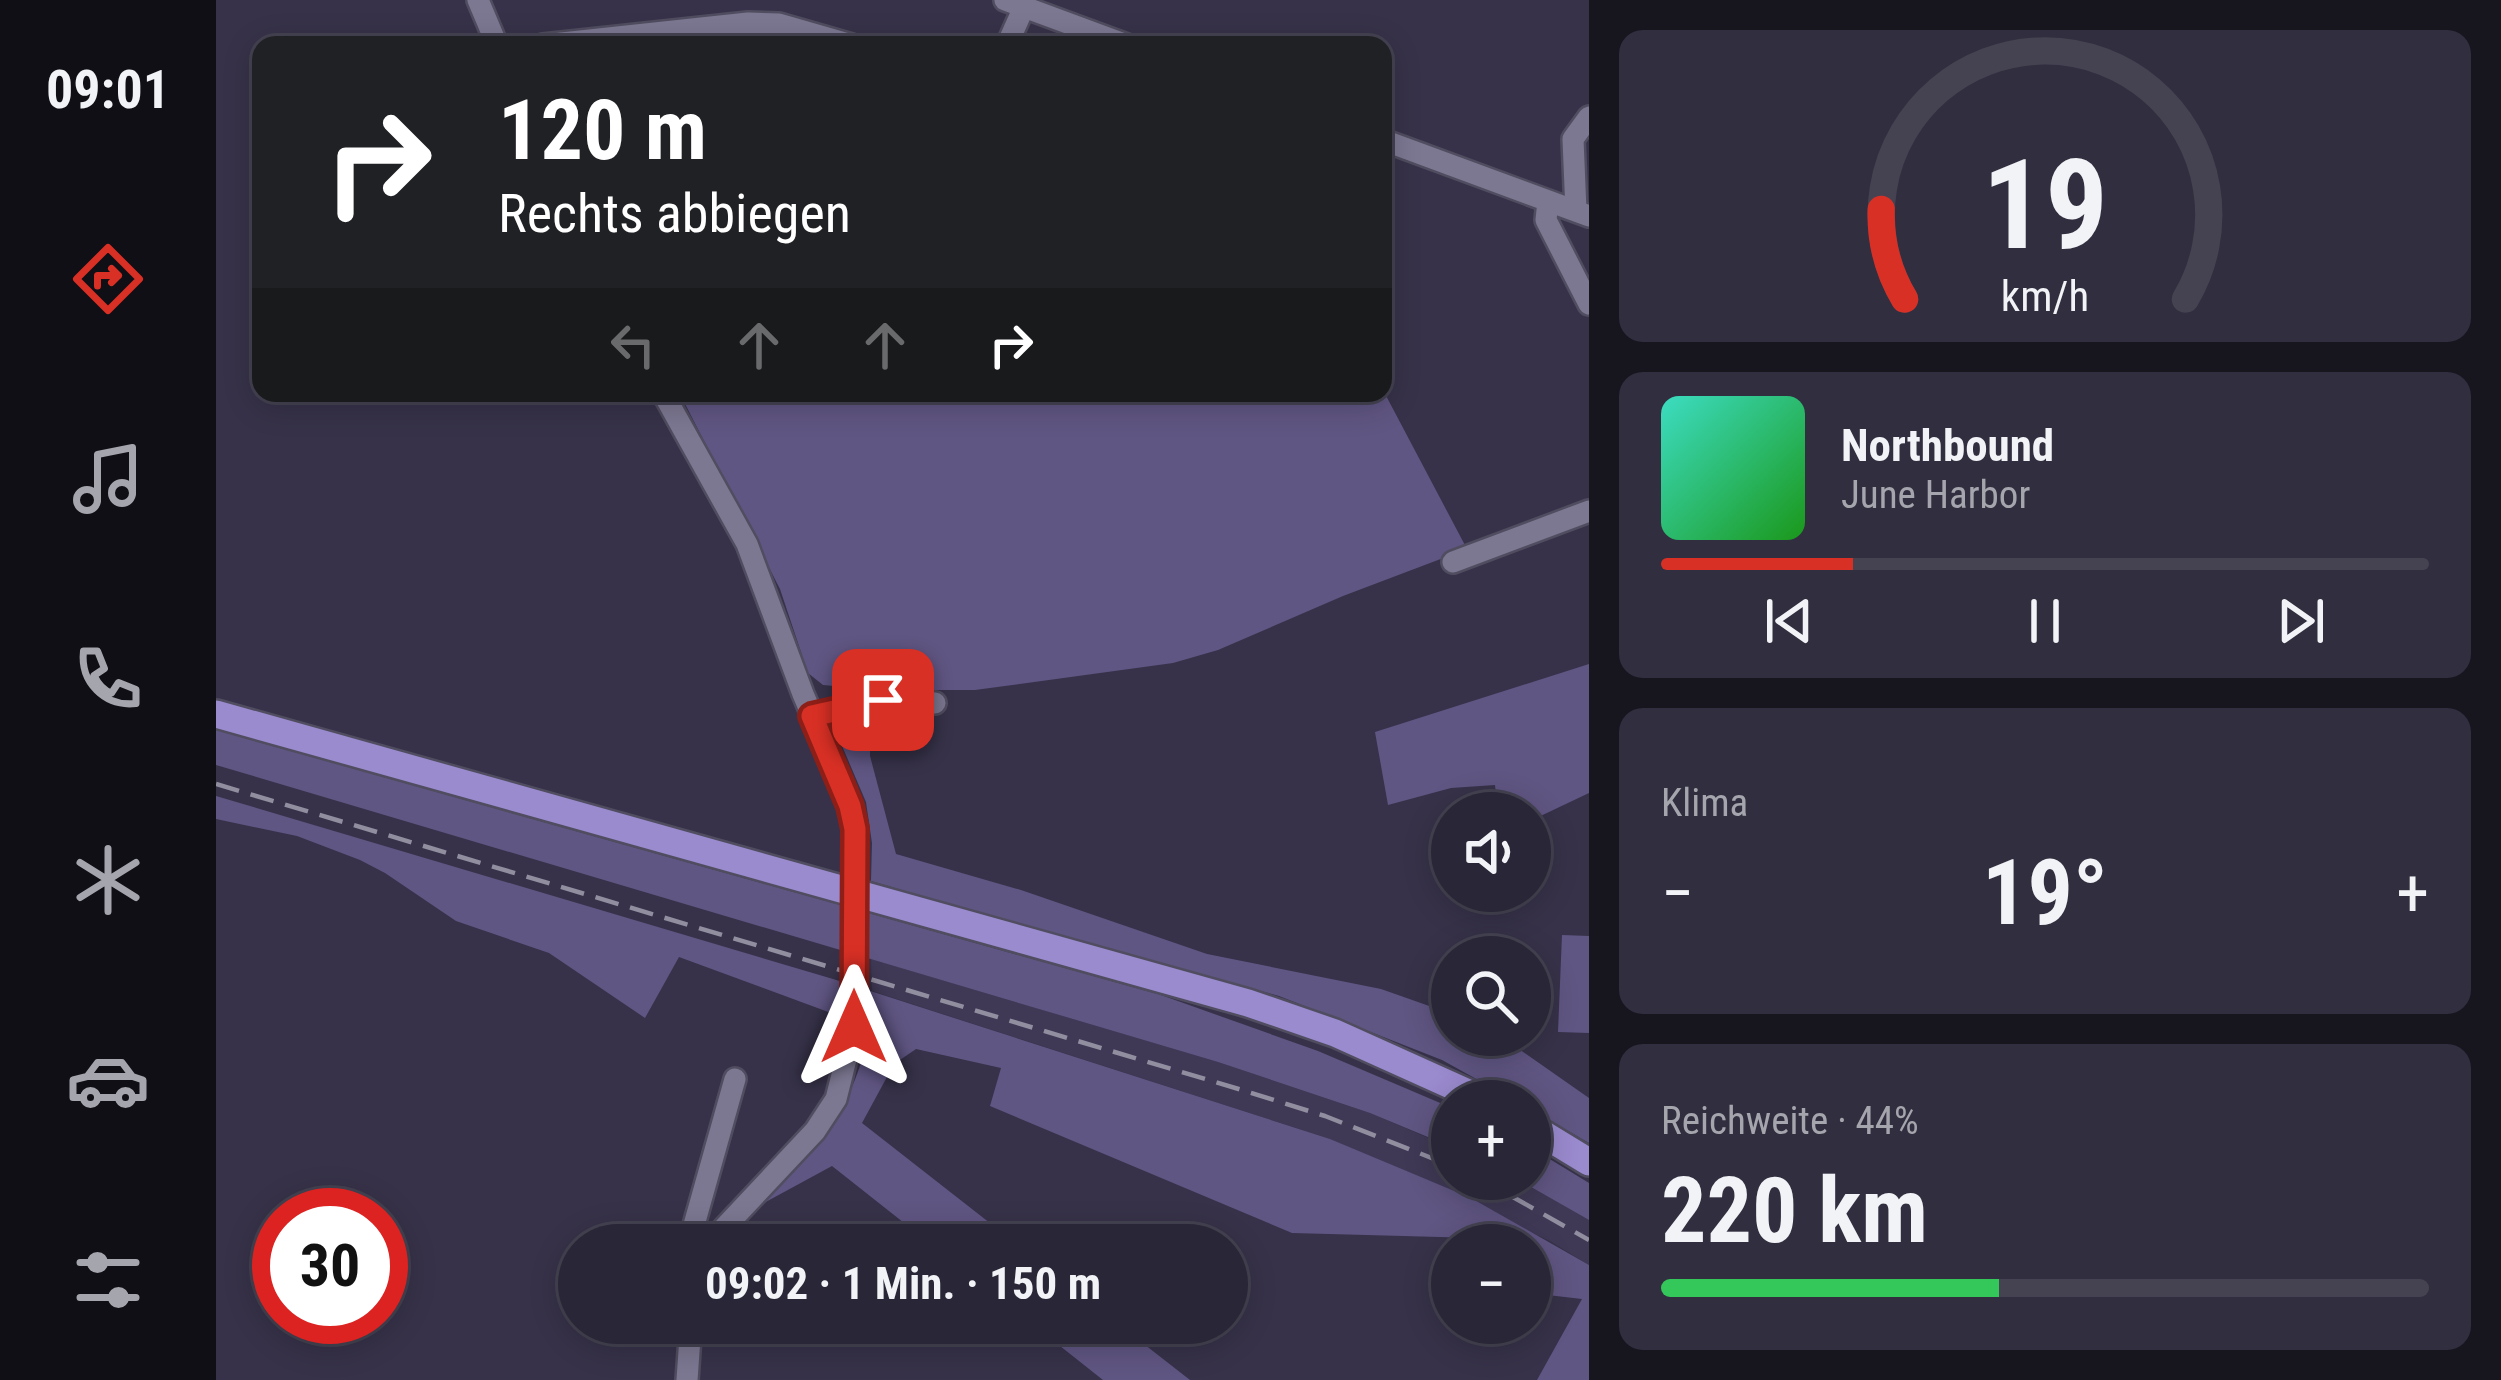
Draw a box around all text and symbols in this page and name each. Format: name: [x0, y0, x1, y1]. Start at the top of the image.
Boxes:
text: 09:01: [46, 58, 170, 121]
text: 120 m: [498, 81, 707, 180]
icon: right: [300, 84, 456, 240]
text: 19: [1982, 132, 2108, 278]
text: Rechts abbiegen: [498, 182, 851, 245]
icon: directions: [66, 237, 150, 321]
text: km/h: [2001, 271, 2089, 321]
icon: left: [600, 312, 666, 378]
icon: ahead: [726, 312, 792, 378]
icon: ahead: [852, 312, 918, 378]
icon: right: [978, 312, 1044, 378]
text: Northbound: [1841, 419, 2054, 472]
icon: music: [66, 437, 150, 521]
text: June Harbor: [1841, 472, 2030, 518]
icon: previous: [1756, 588, 1822, 654]
icon: pause: [2012, 588, 2078, 654]
icon: next: [2268, 588, 2334, 654]
icon: phone: [66, 637, 150, 721]
pin: [832, 649, 934, 751]
icon: arrive: [850, 667, 916, 733]
text: Klima: [1661, 780, 1748, 826]
map controls: [1431, 792, 1551, 1344]
button: sound: [1431, 792, 1551, 912]
icon: climate: [66, 838, 150, 922]
text: 19°: [1982, 841, 2108, 946]
text: −: [1661, 855, 1694, 932]
text: +: [2396, 855, 2429, 932]
button: search: [1431, 936, 1551, 1056]
position arrow: [791, 964, 917, 1090]
icon: car: [66, 1038, 150, 1122]
button: +: [1431, 1080, 1551, 1200]
text: Reichweite · 44%: [1661, 1098, 1919, 1144]
text: 220 km: [1661, 1159, 1928, 1264]
speed limit sign: 30: [252, 1188, 408, 1344]
button: −: [1431, 1224, 1551, 1344]
icon: filters: [66, 1238, 150, 1322]
text: 09:02 · 1 Min. · 150 m: [705, 1257, 1101, 1310]

